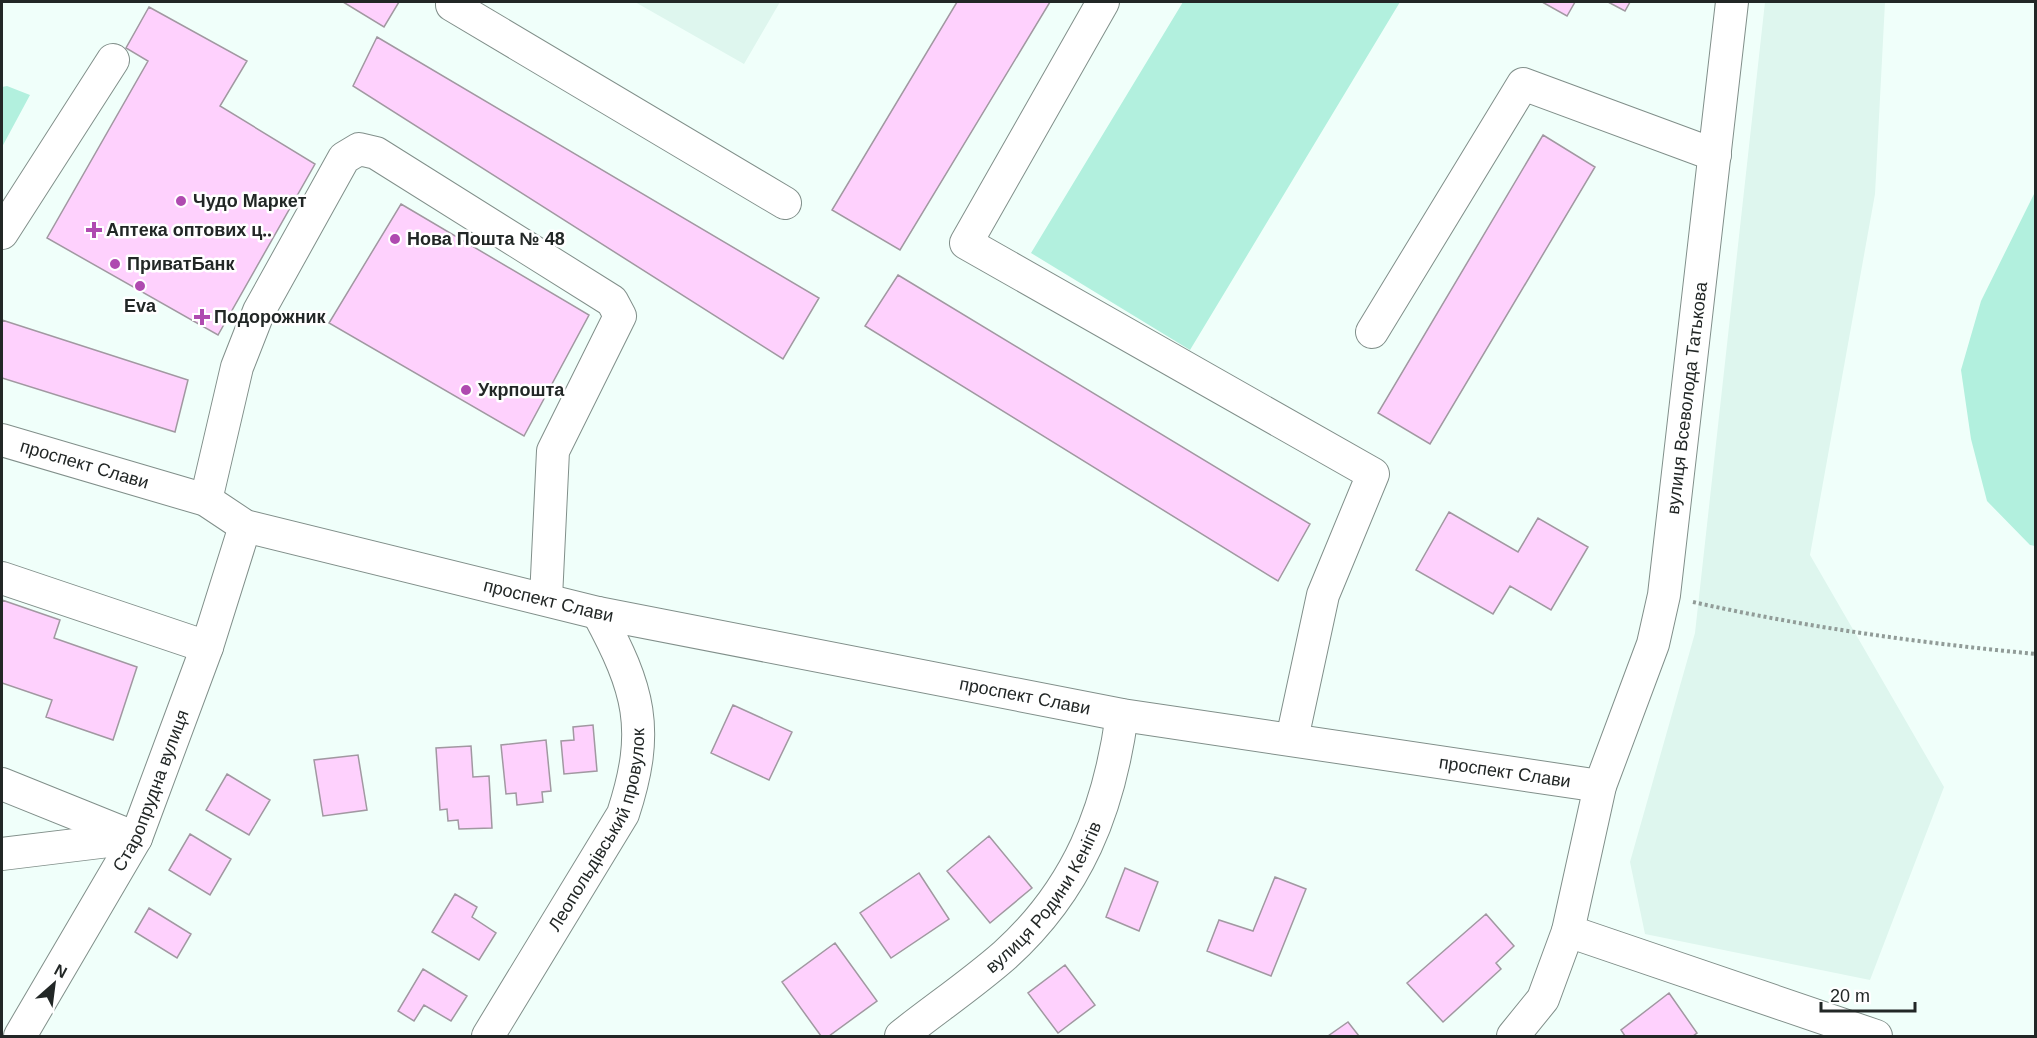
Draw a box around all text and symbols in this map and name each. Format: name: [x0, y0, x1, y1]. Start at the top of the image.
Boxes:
place label: Чудо Маркет: [193, 191, 307, 211]
marker: Чудо Маркет: [174, 194, 188, 208]
place label: Аптека оптових ц‥: [106, 220, 272, 240]
marker: Аптека оптових ц‥: [87, 223, 101, 237]
place label: Нова Пошта № 48: [407, 229, 565, 249]
marker: Нова Пошта № 48: [388, 232, 402, 246]
place label: ПриватБанк: [127, 254, 235, 274]
marker: ПриватБанк: [108, 257, 122, 271]
marker: Eva: [133, 279, 147, 293]
street label: вулиця Всеволода Татькова: [1663, 280, 1711, 515]
place label: Eva: [124, 296, 157, 316]
place label: Подорожник: [214, 307, 327, 327]
marker: Подорожник: [195, 310, 209, 324]
place label: Укрпошта: [478, 380, 565, 400]
marker: Укрпошта: [459, 383, 473, 397]
street label: проспект Слави: [18, 436, 151, 493]
street label: проспект Слави: [481, 575, 615, 626]
street label: проспект Слави: [958, 674, 1092, 719]
street label: Старопрудна вулиця: [109, 707, 193, 875]
street label: Леопольдівський провулок: [544, 728, 648, 935]
street label: проспект Слави: [1438, 752, 1572, 792]
street label: вулиця Родини Кенігів: [982, 819, 1105, 977]
north arrow: [24, 954, 84, 1014]
text: N: [52, 961, 70, 981]
scale bar: [1821, 975, 1916, 1013]
text: 20 m: [1830, 986, 1870, 1006]

